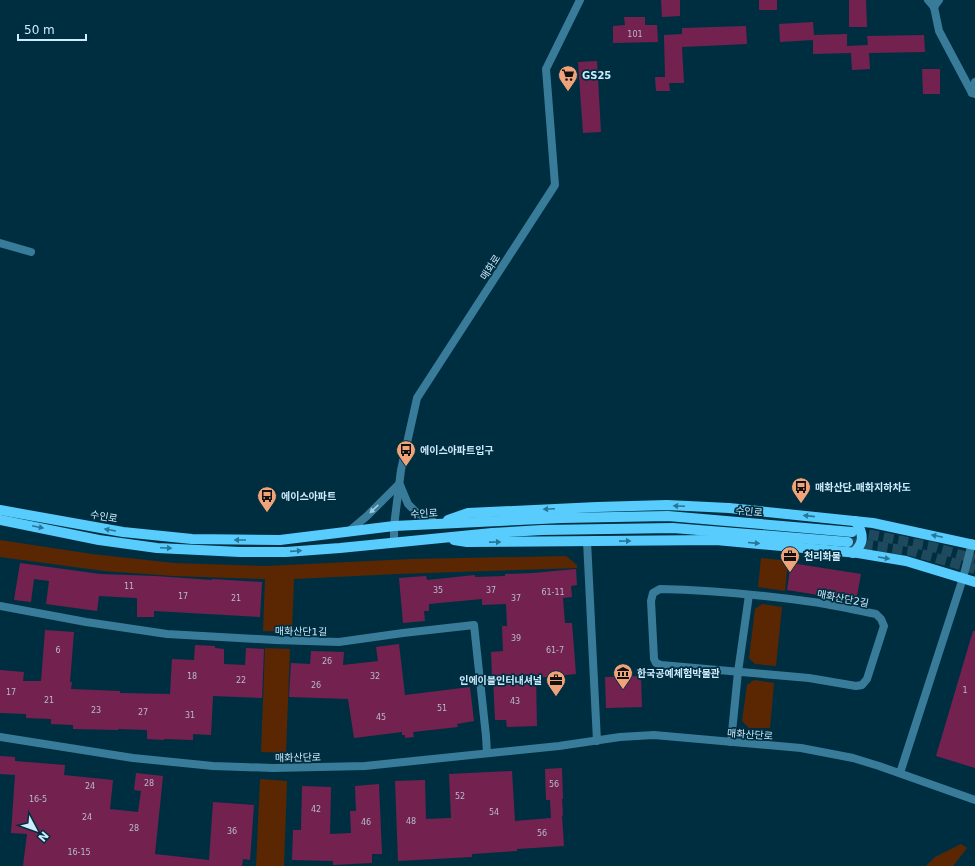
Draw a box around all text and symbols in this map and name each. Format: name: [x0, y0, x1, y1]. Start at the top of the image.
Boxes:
scale bar: [18, 16, 86, 42]
text: 50 m: [24, 23, 55, 37]
house number: 101: [627, 30, 643, 39]
supermarket icon: GS25: [557, 64, 579, 92]
place label: GS25: [582, 70, 611, 81]
street label: 매화로: [478, 253, 503, 282]
bus stop icon: 에이스아파트입구: [395, 439, 417, 467]
place label: 에이스아파트입구: [420, 445, 494, 456]
bus stop icon: 매화산단.매화지하차도: [790, 476, 812, 504]
place label: 매화산단.매화지하차도: [815, 482, 911, 493]
bus stop icon: 에이스아파트: [256, 485, 278, 513]
place label: 에이스아파트: [281, 491, 336, 502]
one-way arrow: [673, 502, 685, 509]
one-way arrow: [369, 504, 379, 514]
street label: 수인로: [735, 505, 763, 518]
one-way arrow: [542, 506, 555, 512]
street label: 수인로: [410, 507, 438, 520]
street label: 수인로: [89, 509, 118, 524]
one-way arrow: [803, 513, 815, 519]
one-way arrow: [32, 525, 44, 531]
one-way arrow: [104, 526, 117, 532]
one-way arrow: [931, 533, 943, 539]
one-way arrow: [233, 537, 246, 543]
one-way arrow: [619, 538, 632, 544]
one-way arrow: [489, 539, 502, 545]
one-way arrow: [748, 540, 760, 547]
one-way arrow: [160, 545, 172, 552]
office icon: 천리화물: [779, 545, 801, 573]
one-way arrow: [290, 548, 302, 555]
place label: 천리화물: [804, 550, 841, 562]
one-way arrow: [878, 555, 890, 561]
house number: 11: [124, 582, 134, 591]
house number: 35: [433, 586, 443, 595]
house number: 37: [486, 586, 496, 595]
house number: 61-11: [541, 588, 565, 597]
street label: 매화산단2길: [816, 588, 870, 609]
house number: 17: [178, 592, 188, 601]
house number: 21: [231, 594, 241, 603]
house number: 37: [511, 594, 521, 603]
street label: 매화산단1길: [275, 626, 327, 637]
house number: 39: [511, 634, 521, 643]
house number: 6: [55, 646, 61, 655]
house number: 61-7: [546, 646, 564, 655]
house number: 26: [322, 657, 332, 666]
museum icon: 한국공예체험박물관: [612, 662, 634, 690]
place label: 한국공예체험박물관: [637, 667, 720, 679]
office icon: 인에이블인터내셔널: [545, 669, 567, 697]
house number: 18: [187, 672, 197, 681]
house number: 32: [370, 672, 380, 681]
place label: 인에이블인터내셔널: [459, 675, 542, 686]
house number: 22: [236, 676, 246, 685]
house number: 26: [311, 681, 321, 690]
house number: 1: [962, 686, 968, 695]
house number: 17: [6, 688, 16, 697]
house number: 21: [44, 696, 54, 705]
house number: 43: [510, 697, 520, 706]
house number: 51: [437, 704, 447, 713]
house number: 23: [91, 706, 101, 715]
house number: 27: [138, 708, 148, 717]
house number: 31: [185, 711, 195, 720]
house number: 45: [376, 713, 386, 722]
street label: 매화산단로: [727, 727, 773, 742]
street label: 매화산단로: [275, 752, 321, 763]
house number: 28: [144, 779, 154, 788]
house number: 56: [549, 780, 559, 789]
house number: 24: [85, 782, 95, 791]
house number: 52: [455, 792, 465, 801]
house number: 16-5: [29, 795, 47, 804]
house number: 42: [311, 805, 321, 814]
house number: 54: [489, 808, 499, 817]
north arrow: [16, 810, 56, 850]
house number: 24: [82, 813, 92, 822]
house number: 48: [406, 817, 416, 826]
house number: 46: [361, 818, 371, 827]
house number: 28: [129, 824, 139, 833]
house number: 36: [227, 827, 237, 836]
text: N: [35, 828, 51, 844]
house number: 56: [537, 829, 547, 838]
house number: 16-15: [67, 848, 91, 857]

